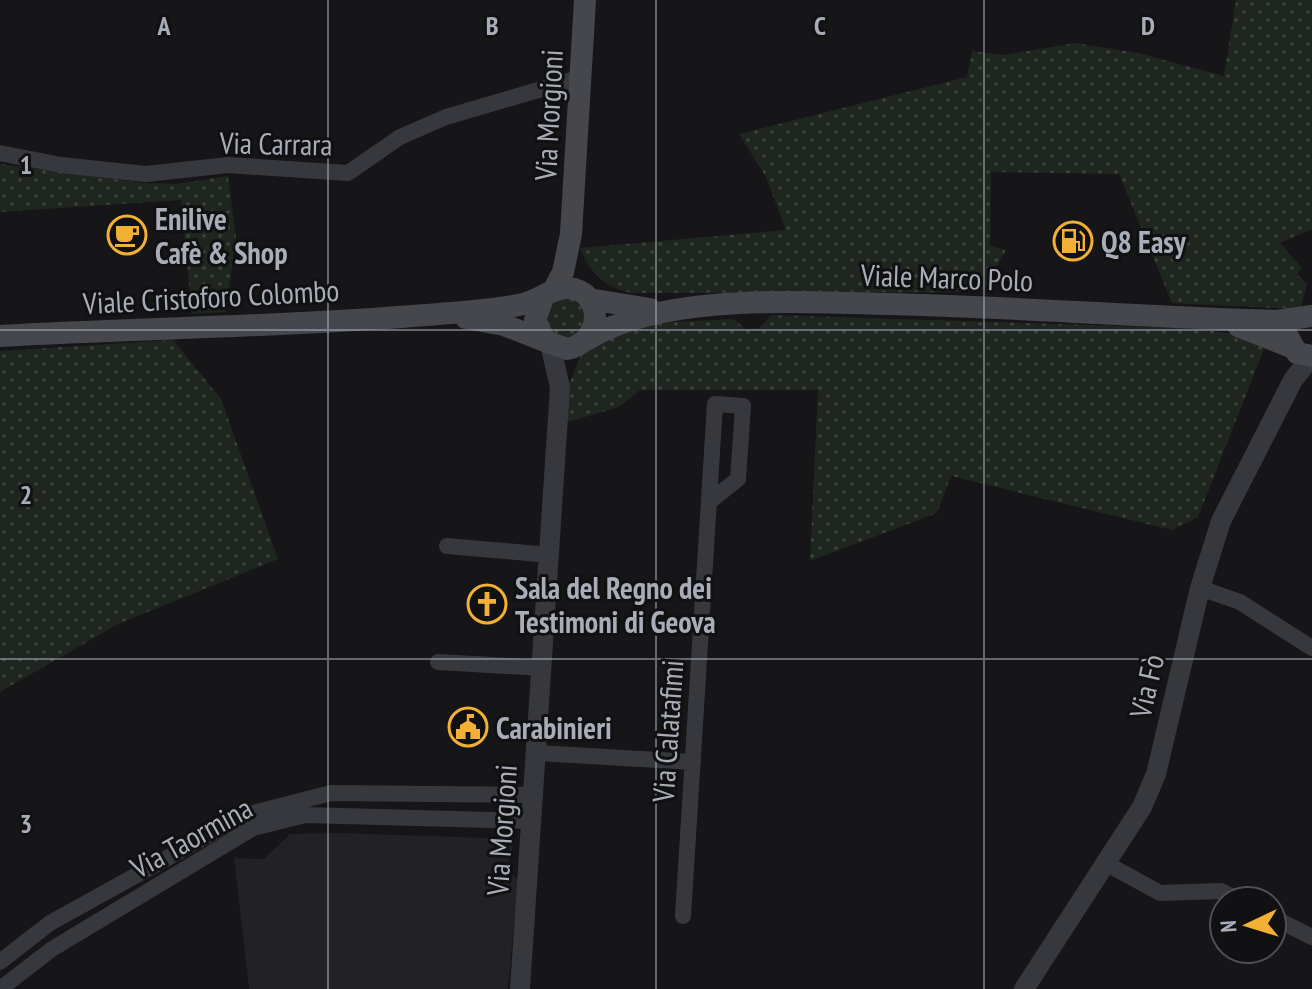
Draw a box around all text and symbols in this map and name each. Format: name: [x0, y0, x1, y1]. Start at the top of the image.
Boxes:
text: A: [156, 9, 171, 42]
text: B: [486, 9, 499, 42]
text: C: [814, 9, 826, 42]
text: D: [1141, 9, 1155, 42]
street label: Via Morgioni: [525, 48, 571, 183]
street label: Via Carrara: [218, 123, 333, 163]
text: 1: [20, 148, 32, 181]
place label: Enilive Cafè & Shop: [155, 199, 288, 272]
cafe icon: Enilive Cafè & Shop: [106, 214, 148, 256]
fuel station icon: Q8 Easy: [1052, 220, 1094, 262]
place label: Q8 Easy: [1101, 222, 1187, 261]
street label: Viale Marco Polo: [859, 254, 1034, 299]
street label: Viale Cristoforo Colombo: [81, 270, 340, 322]
text: 2: [20, 478, 32, 511]
place label: Sala del Regno dei Testimoni di Geova: [515, 568, 716, 641]
church icon: Sala del Regno dei Testimoni di Geova: [466, 583, 508, 625]
street label: Via Fò: [1120, 650, 1172, 723]
street label: Via Calatafimi: [643, 659, 691, 804]
public building icon: Carabinieri: [447, 706, 489, 748]
place label: Carabinieri: [496, 708, 612, 747]
street label: Via Morgioni: [477, 763, 525, 898]
street label: Via Taormina: [122, 788, 259, 887]
text: 3: [20, 807, 32, 840]
north arrow: [1208, 885, 1288, 965]
text: N: [1214, 919, 1242, 933]

